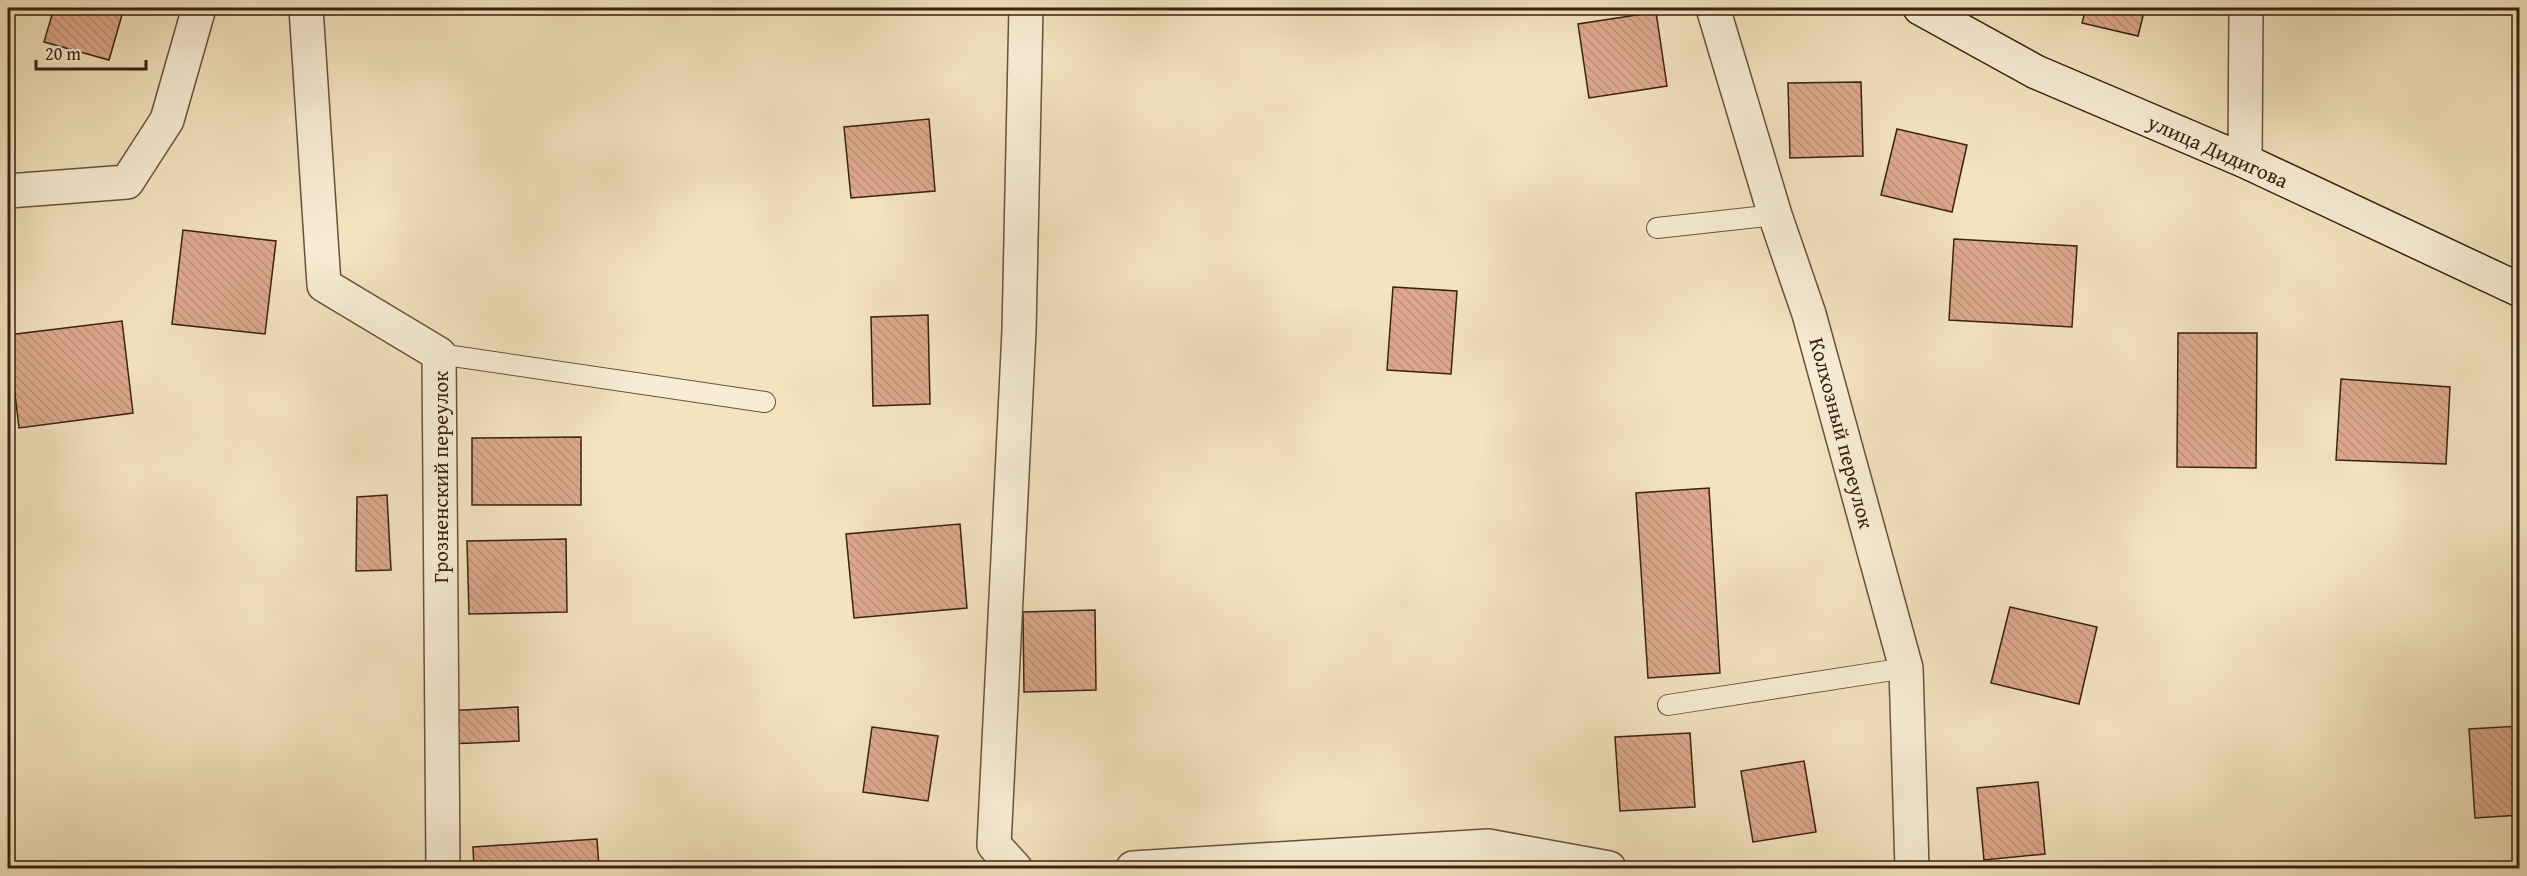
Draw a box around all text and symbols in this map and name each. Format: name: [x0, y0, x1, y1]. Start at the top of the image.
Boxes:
scale bar: [36, 33, 146, 71]
text: 20 m: [45, 40, 81, 67]
street label: улица Дидигова: [2142, 106, 2293, 196]
street label: Колхозный переулок: [1802, 334, 1882, 532]
street label: Грозненский переулок: [425, 371, 456, 583]

